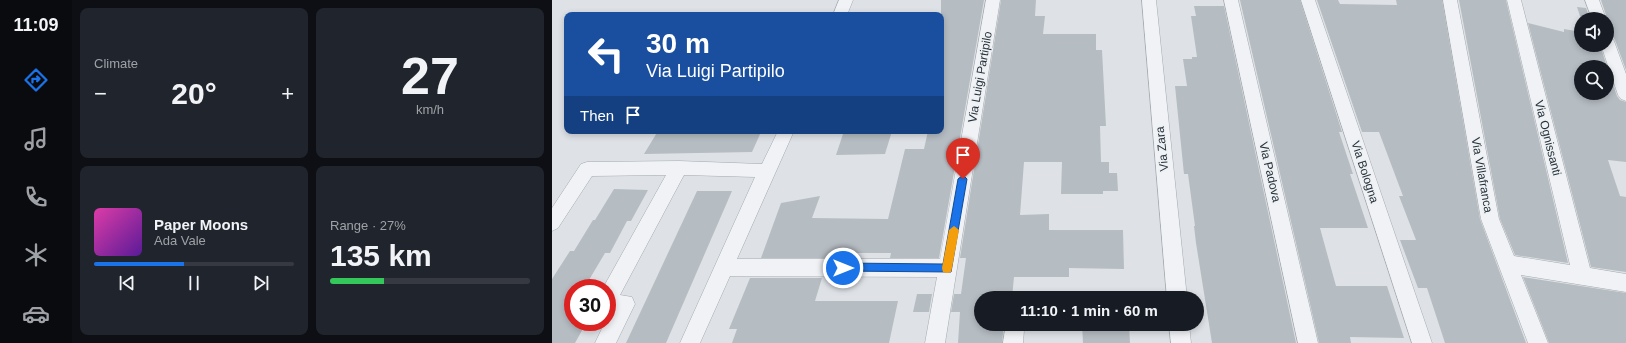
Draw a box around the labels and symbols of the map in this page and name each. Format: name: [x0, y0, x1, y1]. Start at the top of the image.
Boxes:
street label: Via Luigi Partipilo: [965, 30, 995, 124]
street label: Via Ognissanti: [1532, 99, 1564, 177]
street label: Via Zara: [1153, 126, 1171, 172]
street label: Via Villafranca: [1468, 136, 1496, 214]
pin: [946, 138, 980, 179]
street label: Via Bologna: [1348, 139, 1382, 205]
street label: Via Padova: [1256, 141, 1284, 204]
position arrow: [822, 247, 864, 289]
speed limit sign: 30: [564, 279, 616, 331]

